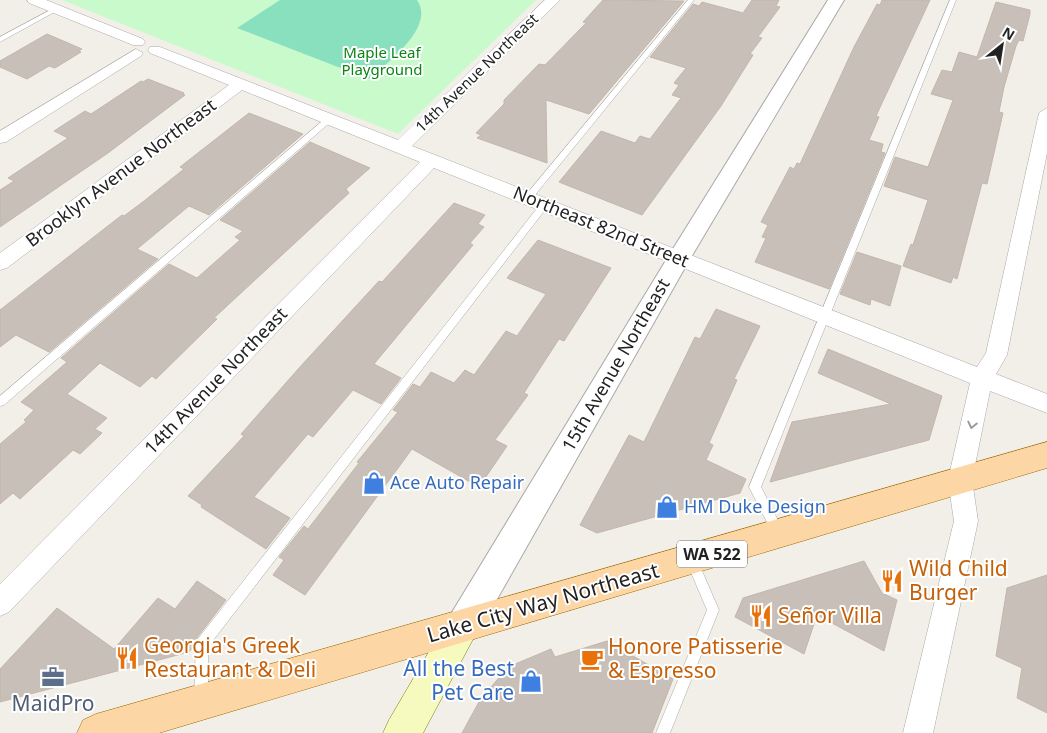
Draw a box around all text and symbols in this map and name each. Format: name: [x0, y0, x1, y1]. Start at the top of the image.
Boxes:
street label: 14th Avenue Northeast: [411, 8, 542, 136]
north arrow: [977, 20, 1027, 70]
text: N: [999, 22, 1018, 44]
park label: Maple Leaf Playground: [342, 42, 422, 79]
street label: Brooklyn Avenue Northeast: [20, 92, 221, 252]
street label: Northeast 82nd Street: [510, 180, 693, 272]
street label: 15th Avenue Northeast: [556, 273, 675, 455]
street label: 14th Avenue Northeast: [139, 301, 292, 459]
one-way arrow: [967, 421, 978, 430]
shop icon: Ace Auto Repair: [361, 470, 387, 496]
place label: Ace Auto Repair: [390, 470, 525, 494]
shop icon: HM Duke Design: [654, 494, 680, 520]
place label: HM Duke Design: [684, 494, 826, 518]
road number: WA 522: [677, 540, 747, 568]
place label: Wild Child Burger: [909, 554, 1008, 606]
street label: Lake City Way Northeast: [424, 555, 662, 649]
restaurant icon: Wild Child Burger: [879, 568, 905, 594]
place label: Señor Villa: [778, 601, 882, 629]
restaurant icon: Señor Villa: [748, 603, 774, 629]
place label: Georgia's Greek Restaurant & Deli: [144, 631, 316, 683]
place label: Honore Patisserie & Espresso: [608, 632, 783, 684]
restaurant icon: Georgia's Greek Restaurant & Deli: [114, 645, 140, 671]
cafe icon: Honore Patisserie & Espresso: [579, 646, 605, 672]
place label: All the Best Pet Care: [403, 654, 514, 706]
office icon: MaidPro: [40, 664, 66, 690]
shop icon: All the Best Pet Care: [518, 668, 544, 694]
place label: MaidPro: [12, 689, 94, 717]

